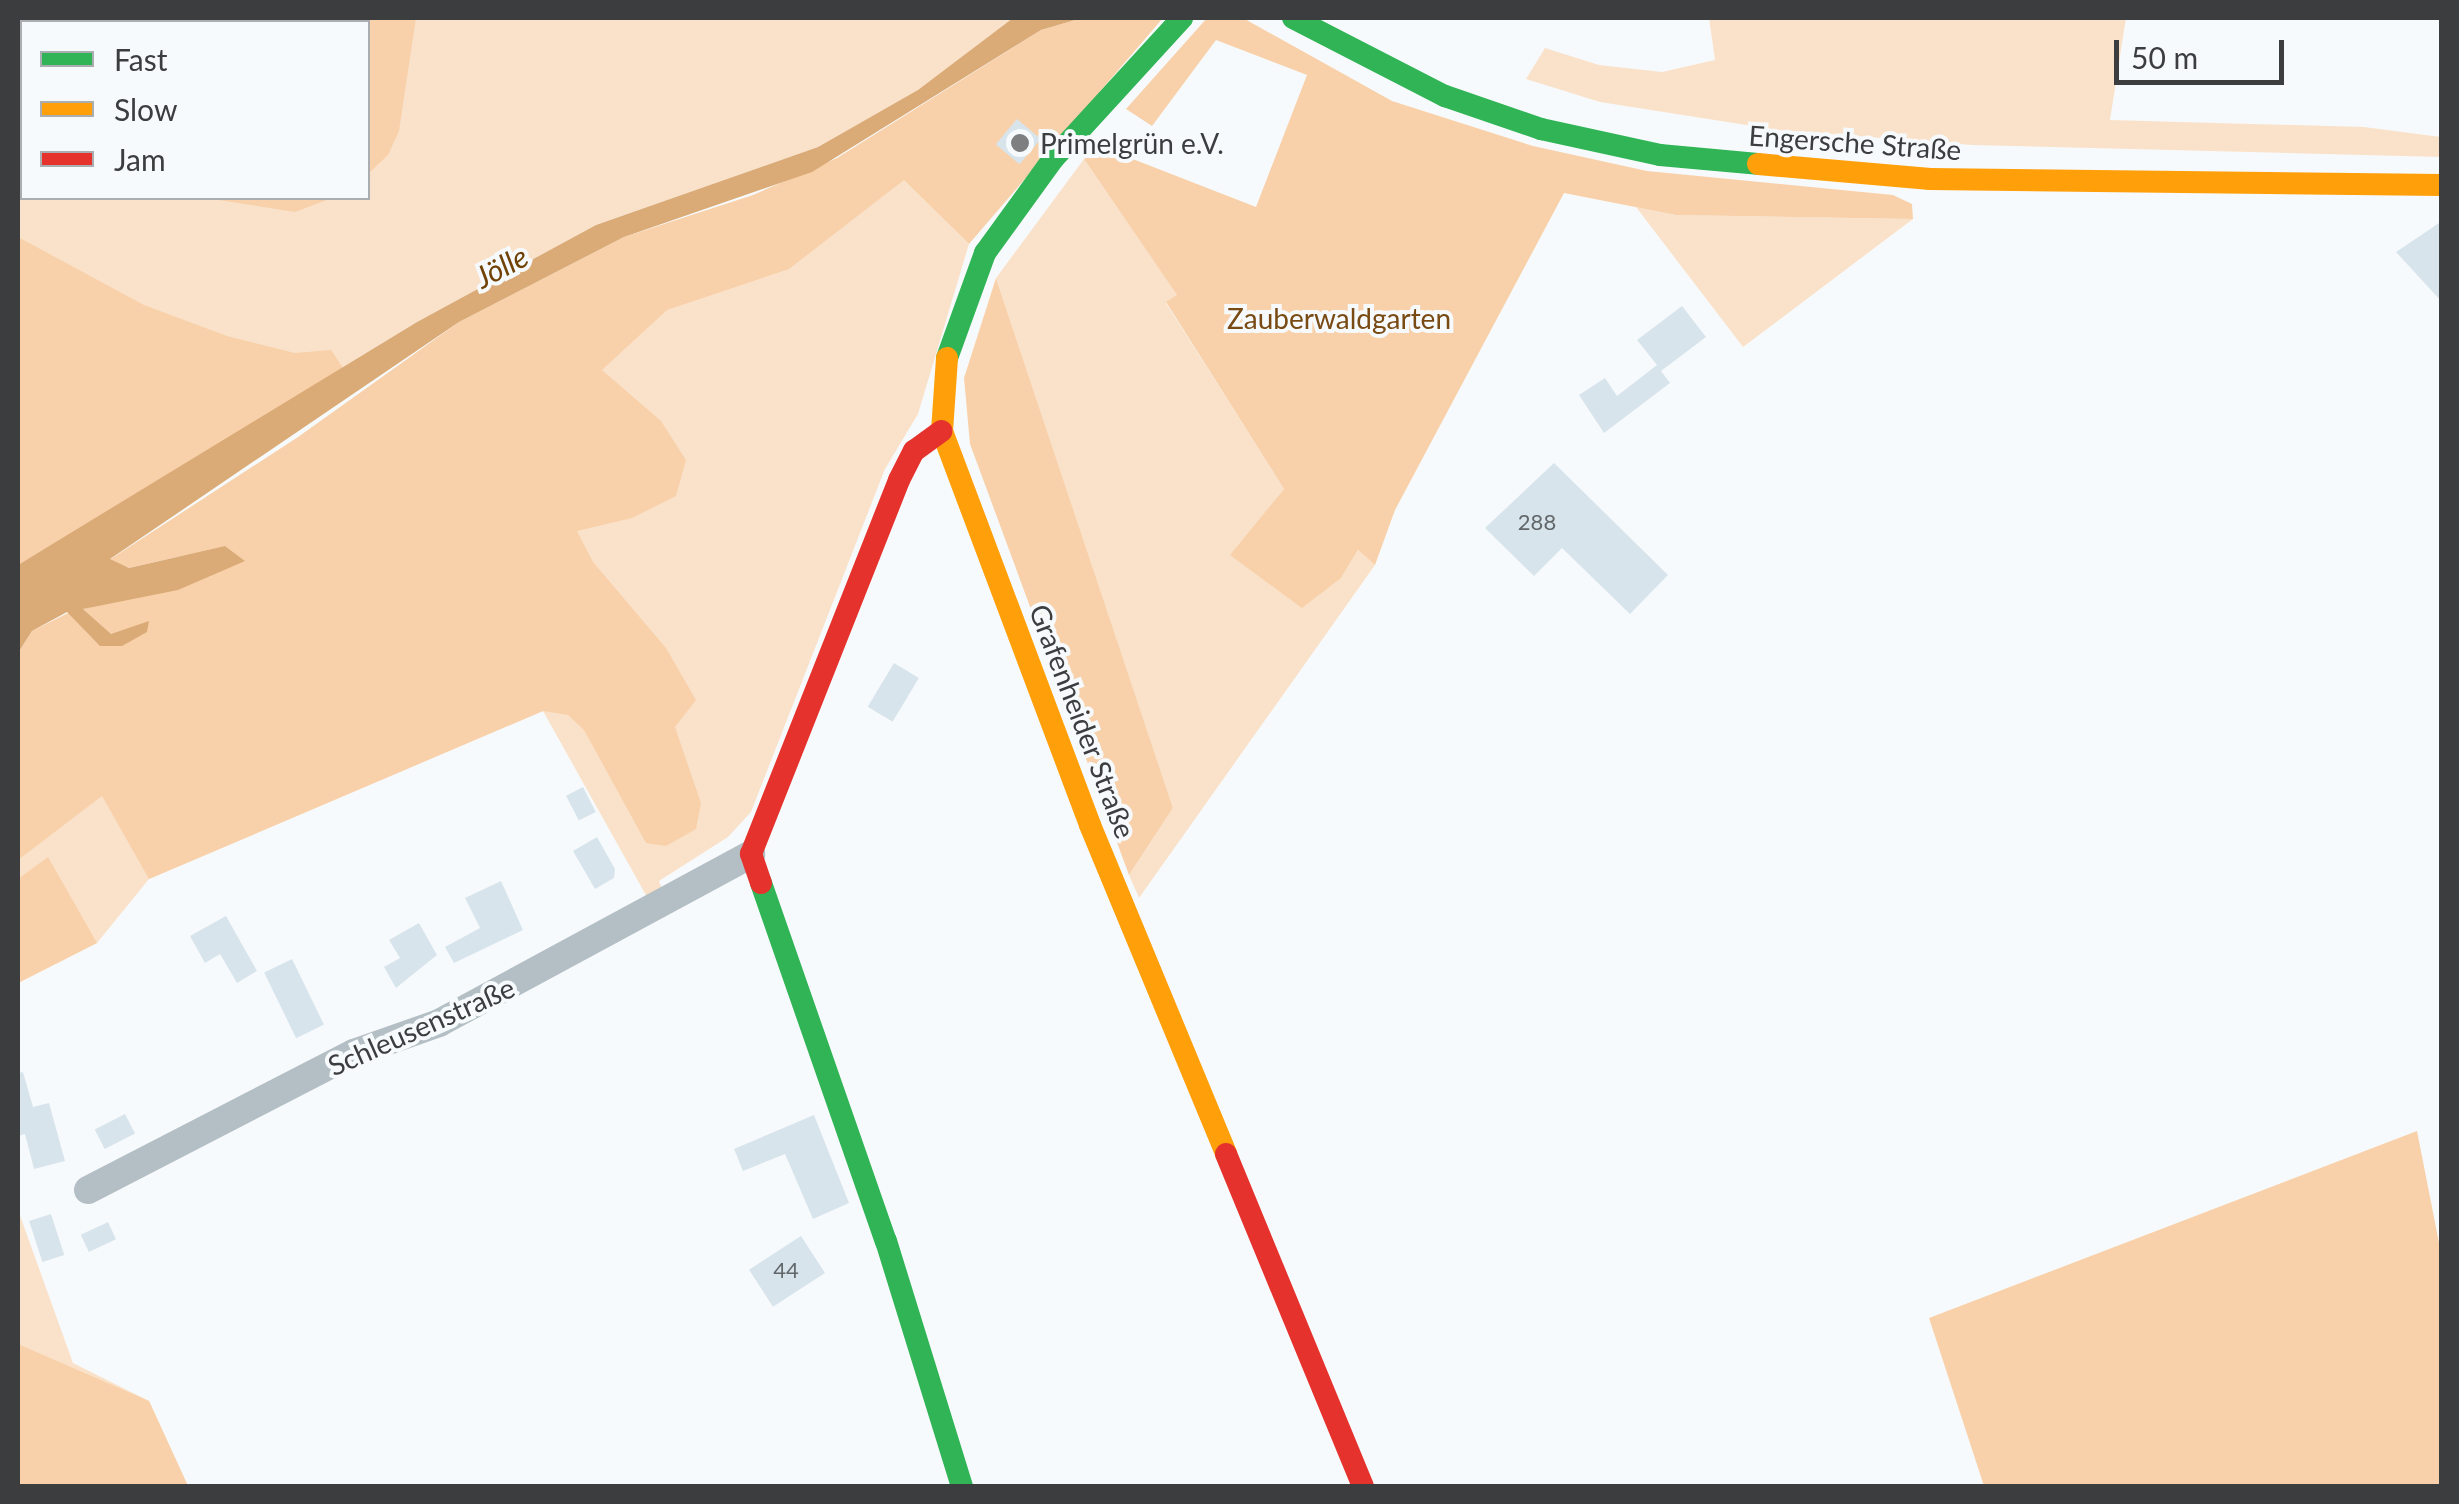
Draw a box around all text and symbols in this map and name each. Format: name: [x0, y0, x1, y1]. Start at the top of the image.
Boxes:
legend: [20, 20, 370, 200]
scale bar: [2119, 20, 2289, 82]
text: 50 m: [2131, 39, 2198, 75]
text: Fast: [114, 41, 168, 77]
text: Slow: [114, 91, 177, 127]
street label: Engersche Straße: [1747, 118, 1963, 166]
place label: Primelgrün e.V.: [1040, 126, 1224, 160]
marker: Primelgrün e.V.: [1009, 132, 1031, 154]
text: Jam: [114, 141, 166, 177]
water label: Jölle: [468, 237, 534, 295]
park label: Zauberwaldgarten: [1227, 301, 1451, 335]
house number: 288: [1518, 509, 1556, 535]
street label: Grafenheider Straße: [1023, 599, 1143, 843]
street label: Schleusenstraße: [322, 970, 520, 1082]
house number: 44: [773, 1257, 799, 1283]

